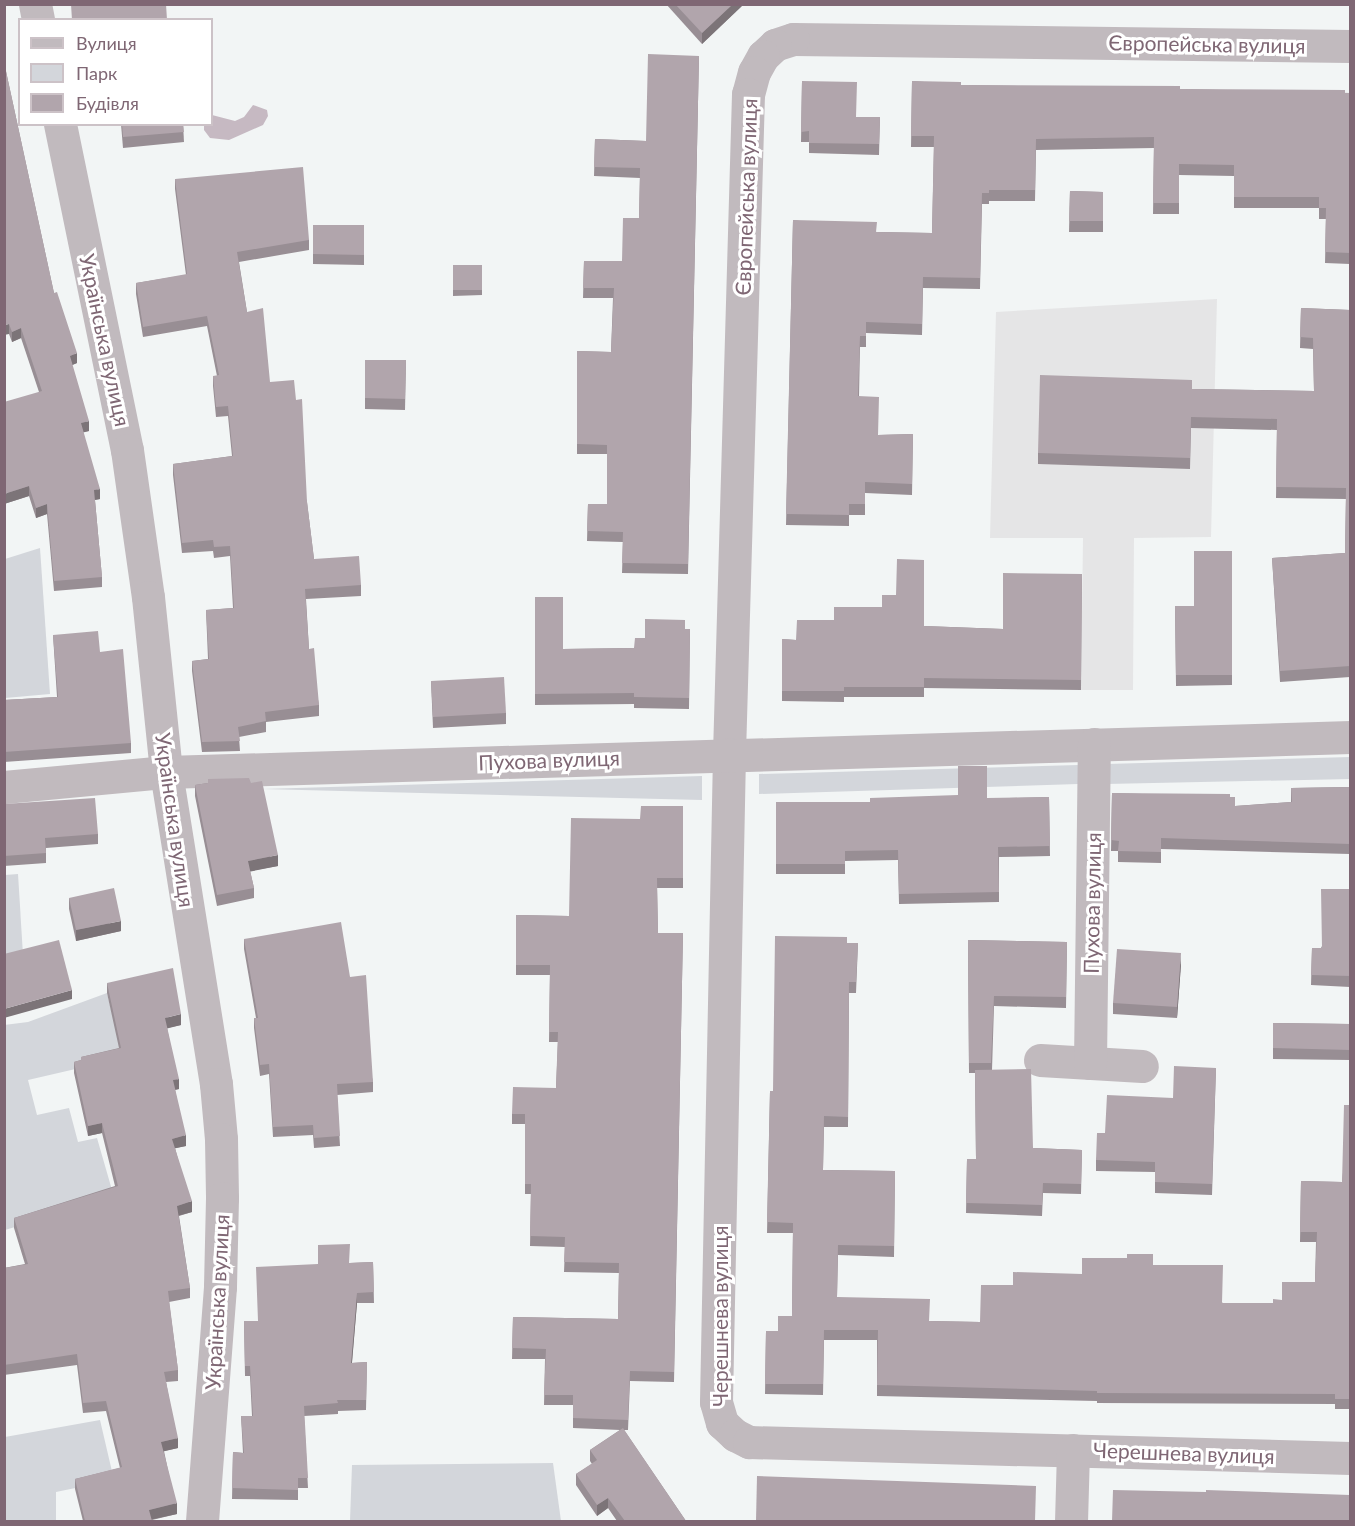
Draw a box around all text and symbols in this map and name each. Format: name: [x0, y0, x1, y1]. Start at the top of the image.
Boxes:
legend: [18, 18, 213, 126]
street label: Європейська вулиця: [1108, 30, 1306, 58]
text: Вулиця: [76, 32, 137, 54]
text: Парк: [76, 62, 117, 84]
text: Будівля: [76, 92, 139, 114]
street label: Європейська вулиця: [730, 98, 762, 296]
street label: Українська вулиця: [74, 251, 136, 429]
street label: Українська вулиця: [150, 731, 200, 909]
street label: Пухова вулиця: [478, 745, 620, 775]
street label: Пухова вулиця: [1078, 832, 1106, 974]
street label: Українська вулиця: [200, 1214, 234, 1390]
street label: Черешнева вулиця: [707, 1225, 733, 1407]
street label: Черешнева вулиця: [1093, 1437, 1275, 1469]

